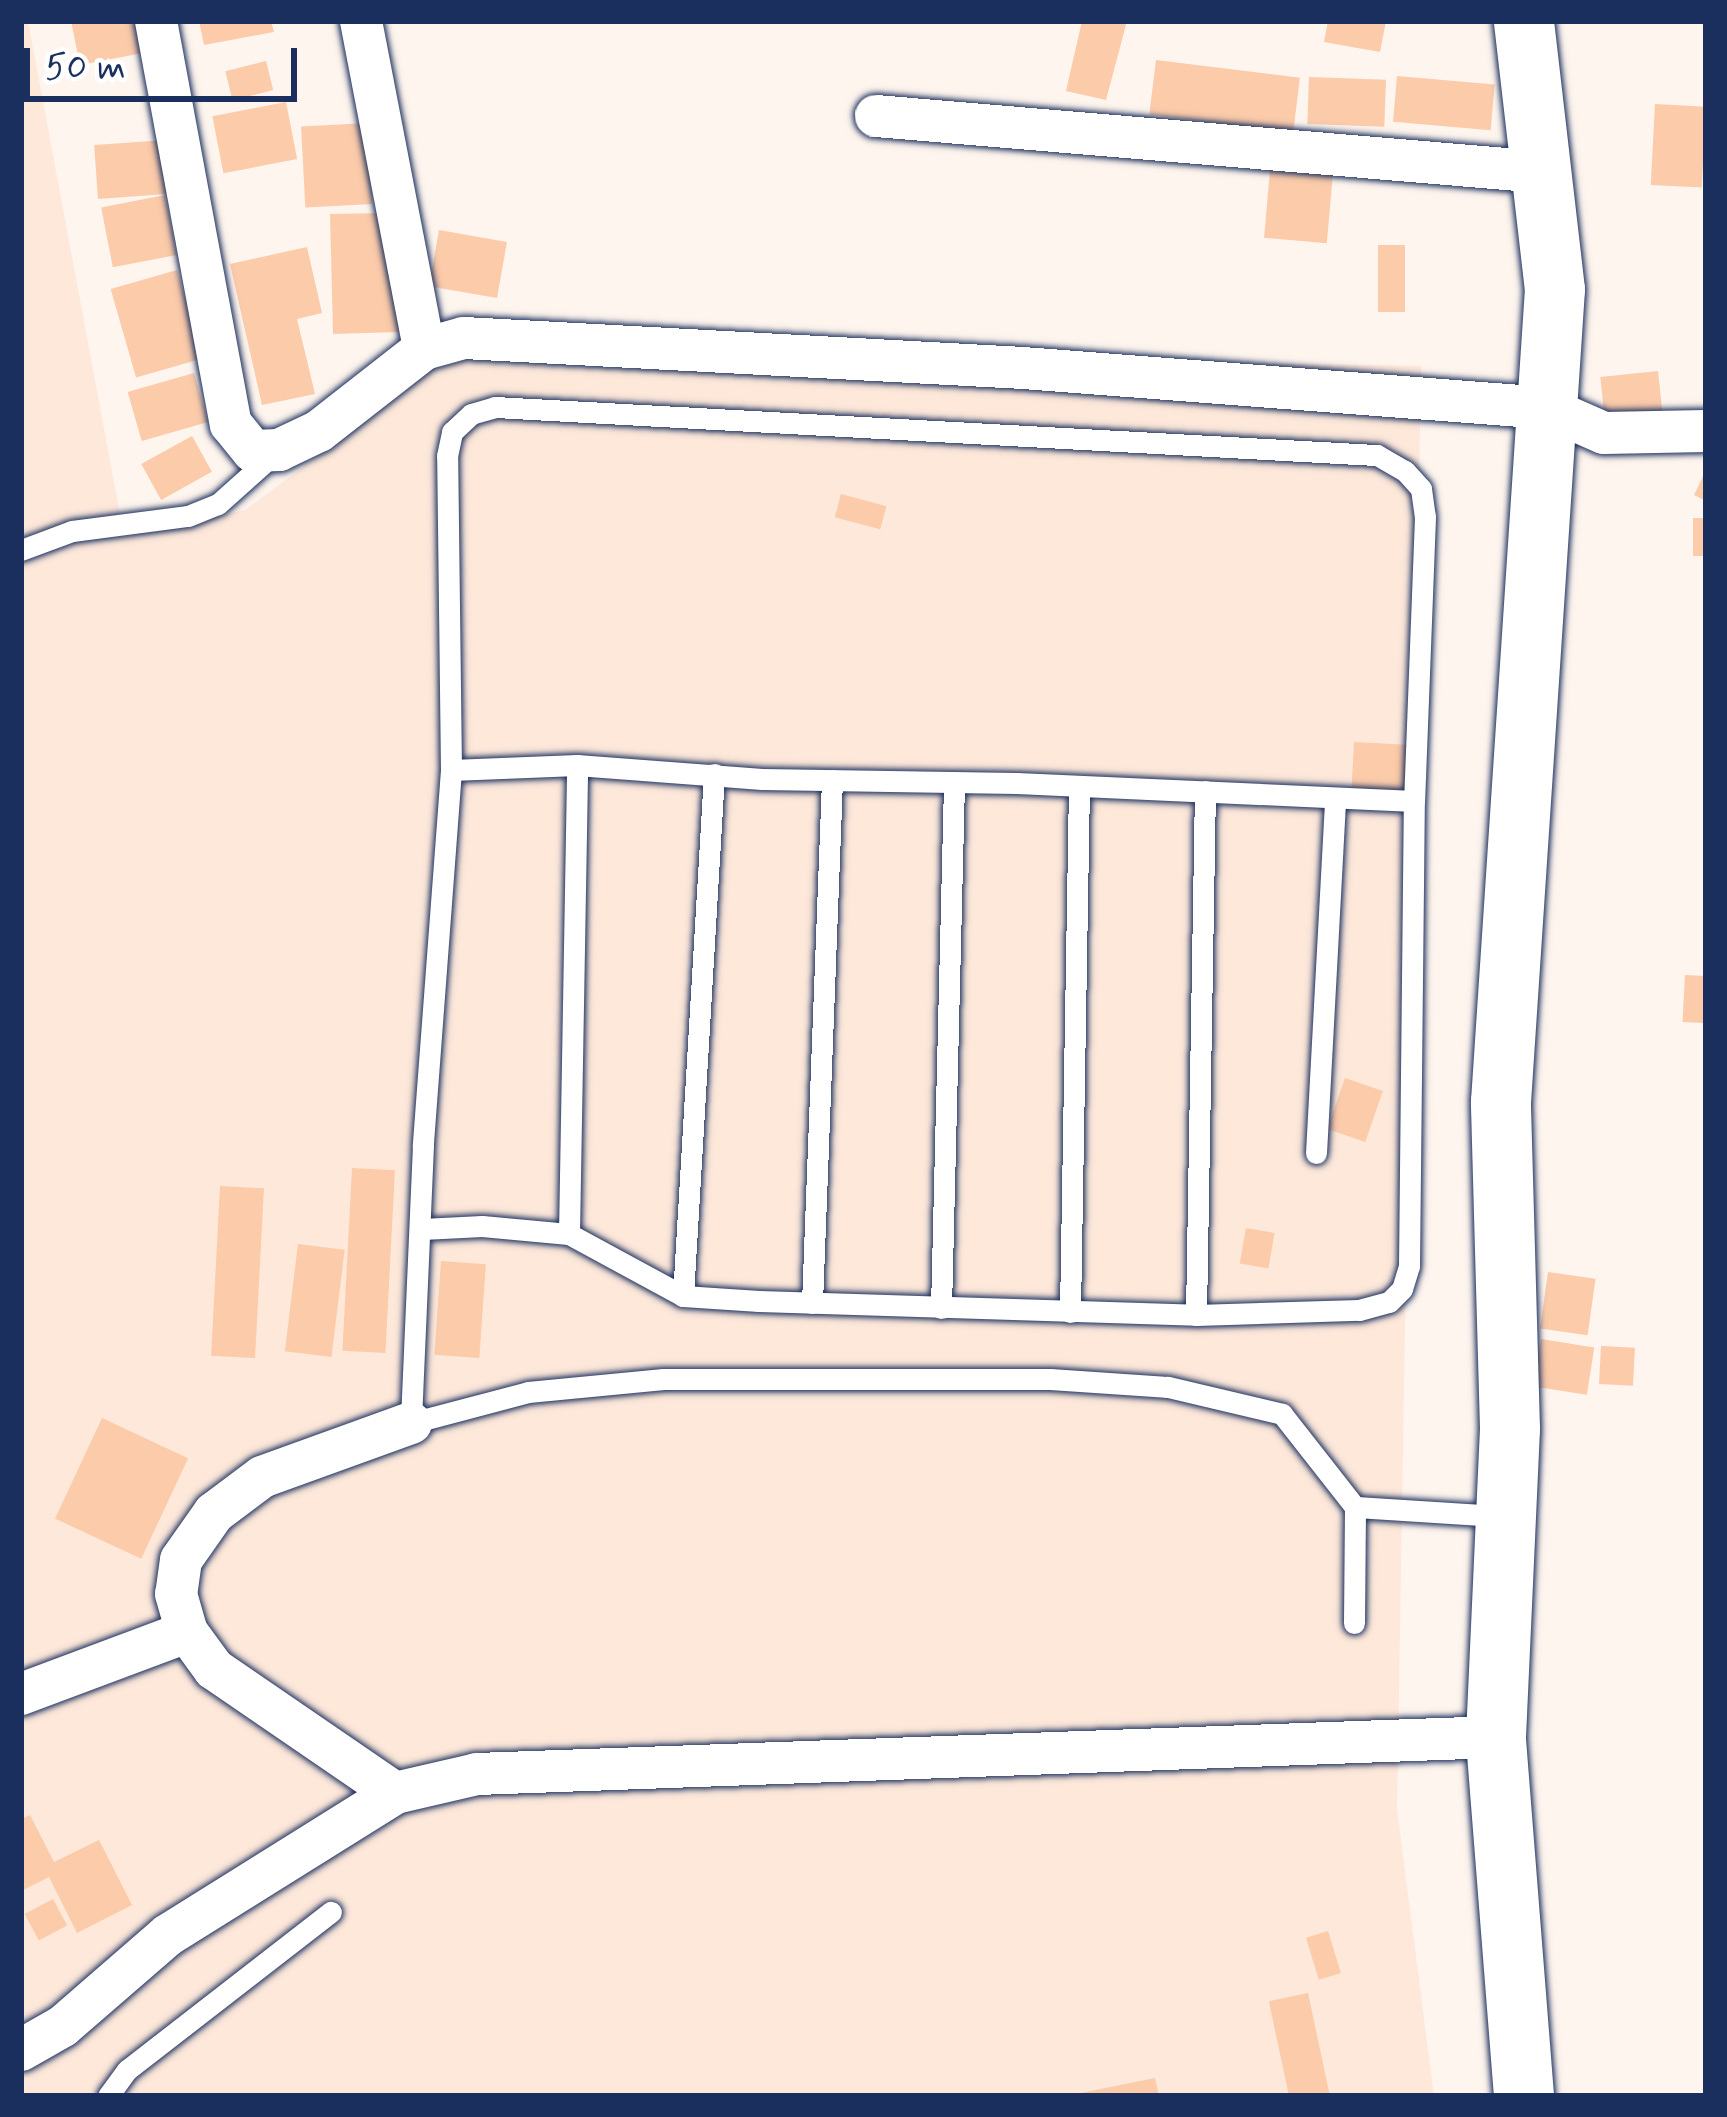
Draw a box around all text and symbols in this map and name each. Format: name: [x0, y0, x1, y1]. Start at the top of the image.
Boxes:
scale bar: [30, 24, 303, 98]
text: 50 m: [45, 45, 126, 92]

